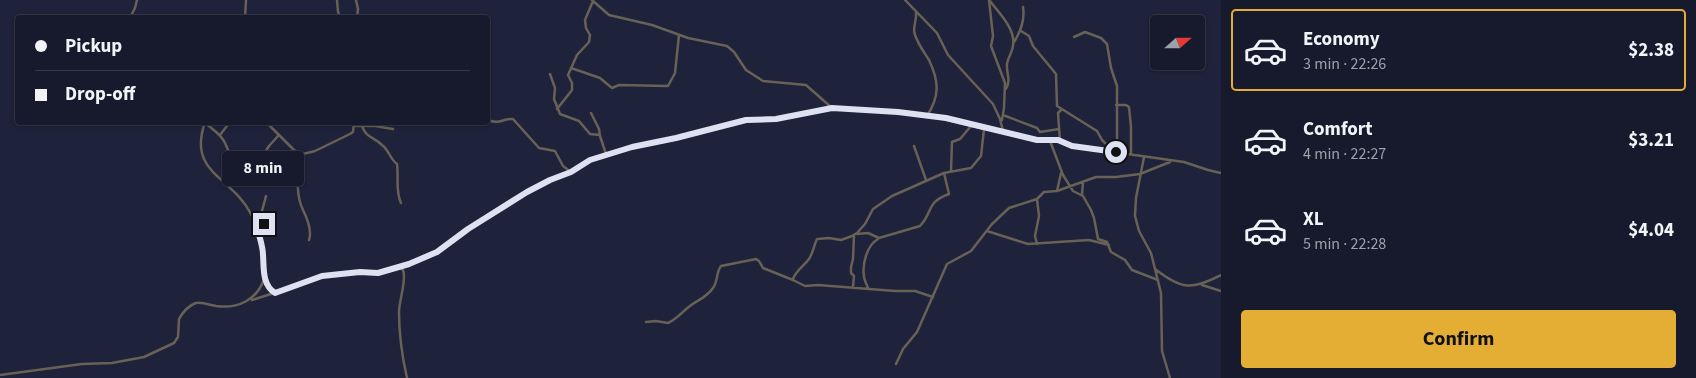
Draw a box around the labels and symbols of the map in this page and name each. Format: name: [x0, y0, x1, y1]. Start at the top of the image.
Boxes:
north arrow: [1150, 15, 1205, 70]
route start: [1105, 141, 1127, 163]
callout: 8 min: [223, 152, 305, 186]
route end: [253, 213, 275, 235]

